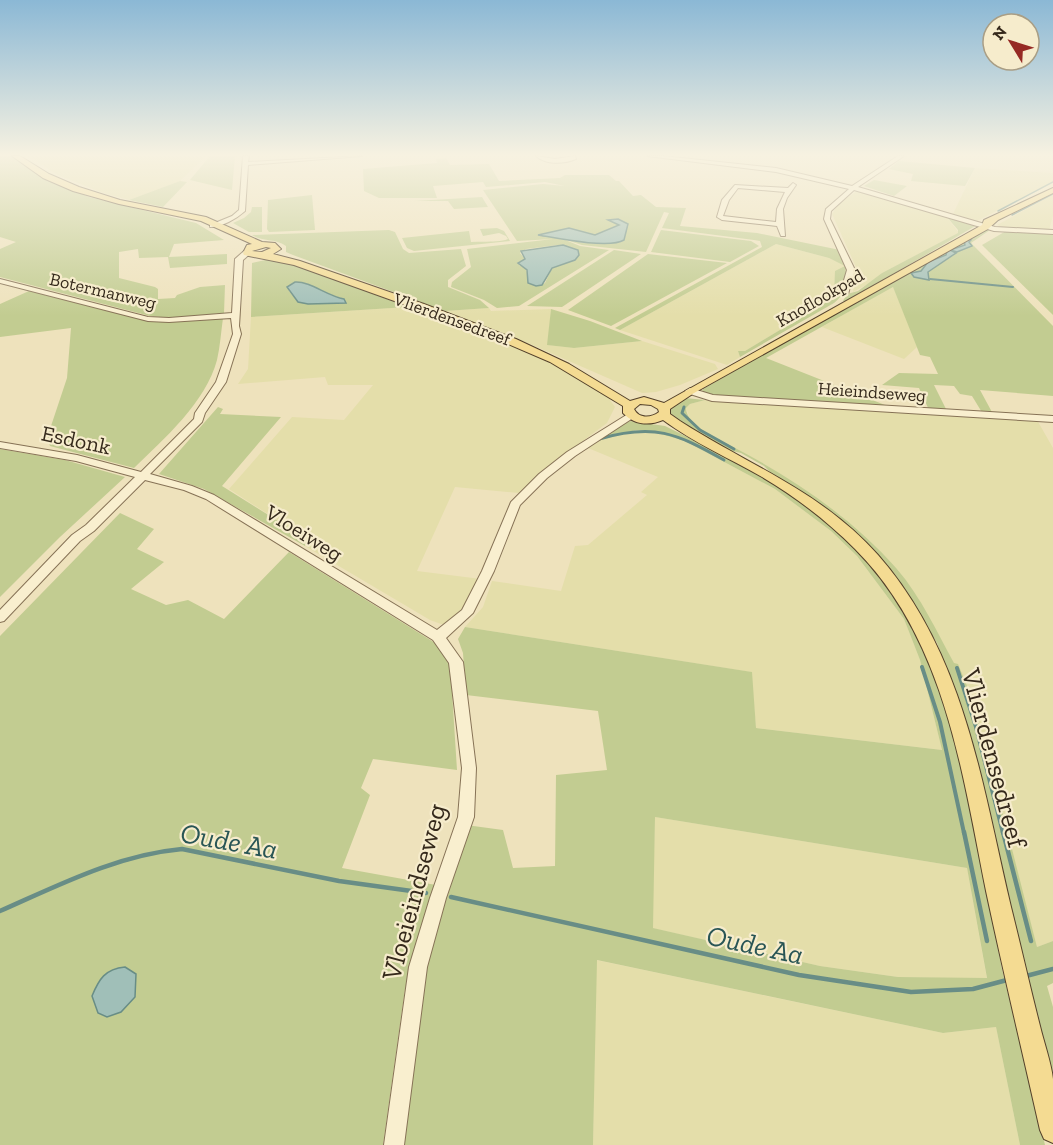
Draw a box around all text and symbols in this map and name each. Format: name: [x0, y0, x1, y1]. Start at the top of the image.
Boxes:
north arrow: [981, 12, 1041, 72]
text: N: [988, 22, 1011, 44]
street label: Knoflookpad: [772, 264, 868, 332]
street label: Botermanweg: [47, 268, 159, 314]
street label: Vlierdensedreef: [390, 287, 515, 351]
street label: Heieindseweg: [817, 377, 927, 407]
street label: Esdonk: [39, 420, 114, 461]
street label: Vloeiweg: [259, 498, 348, 567]
street label: Vlierdensedreef: [954, 664, 1034, 853]
street label: Vloeieindseweg: [375, 800, 453, 985]
water label: Oude Aa: [178, 816, 280, 866]
water label: Oude Aa: [704, 919, 806, 971]

